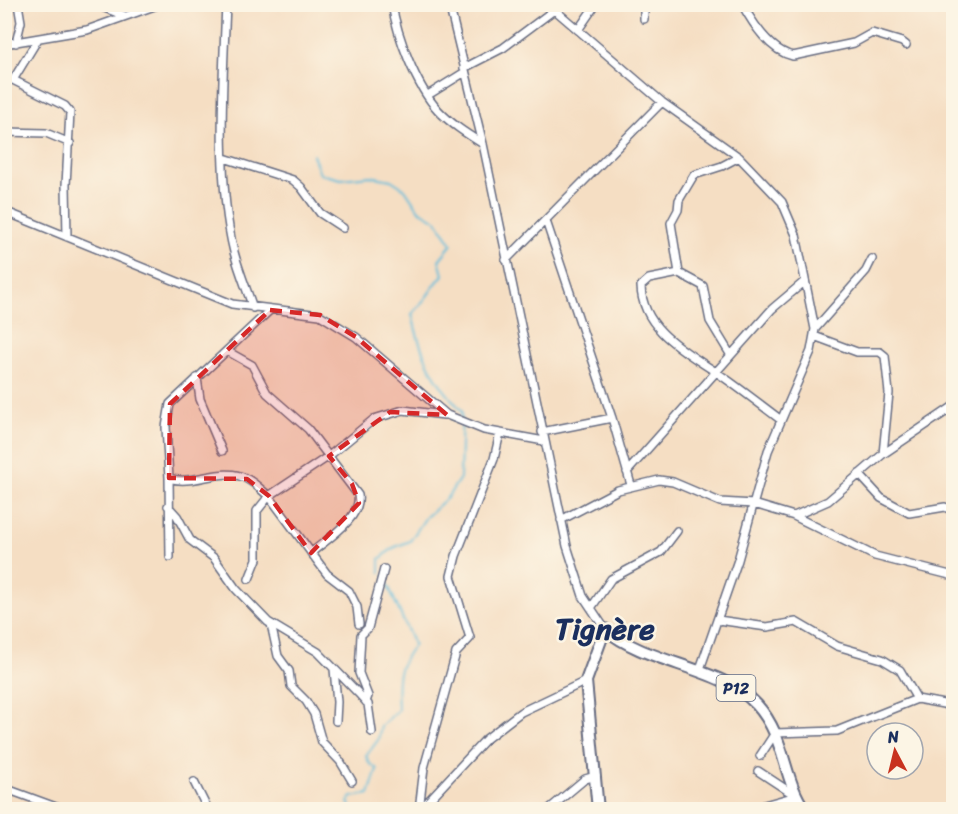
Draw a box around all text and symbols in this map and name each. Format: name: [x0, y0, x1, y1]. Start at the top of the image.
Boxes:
district label: Tignère: [555, 602, 655, 656]
road number: P12: [716, 675, 756, 701]
north arrow: [865, 721, 925, 781]
text: N: [885, 721, 901, 752]

